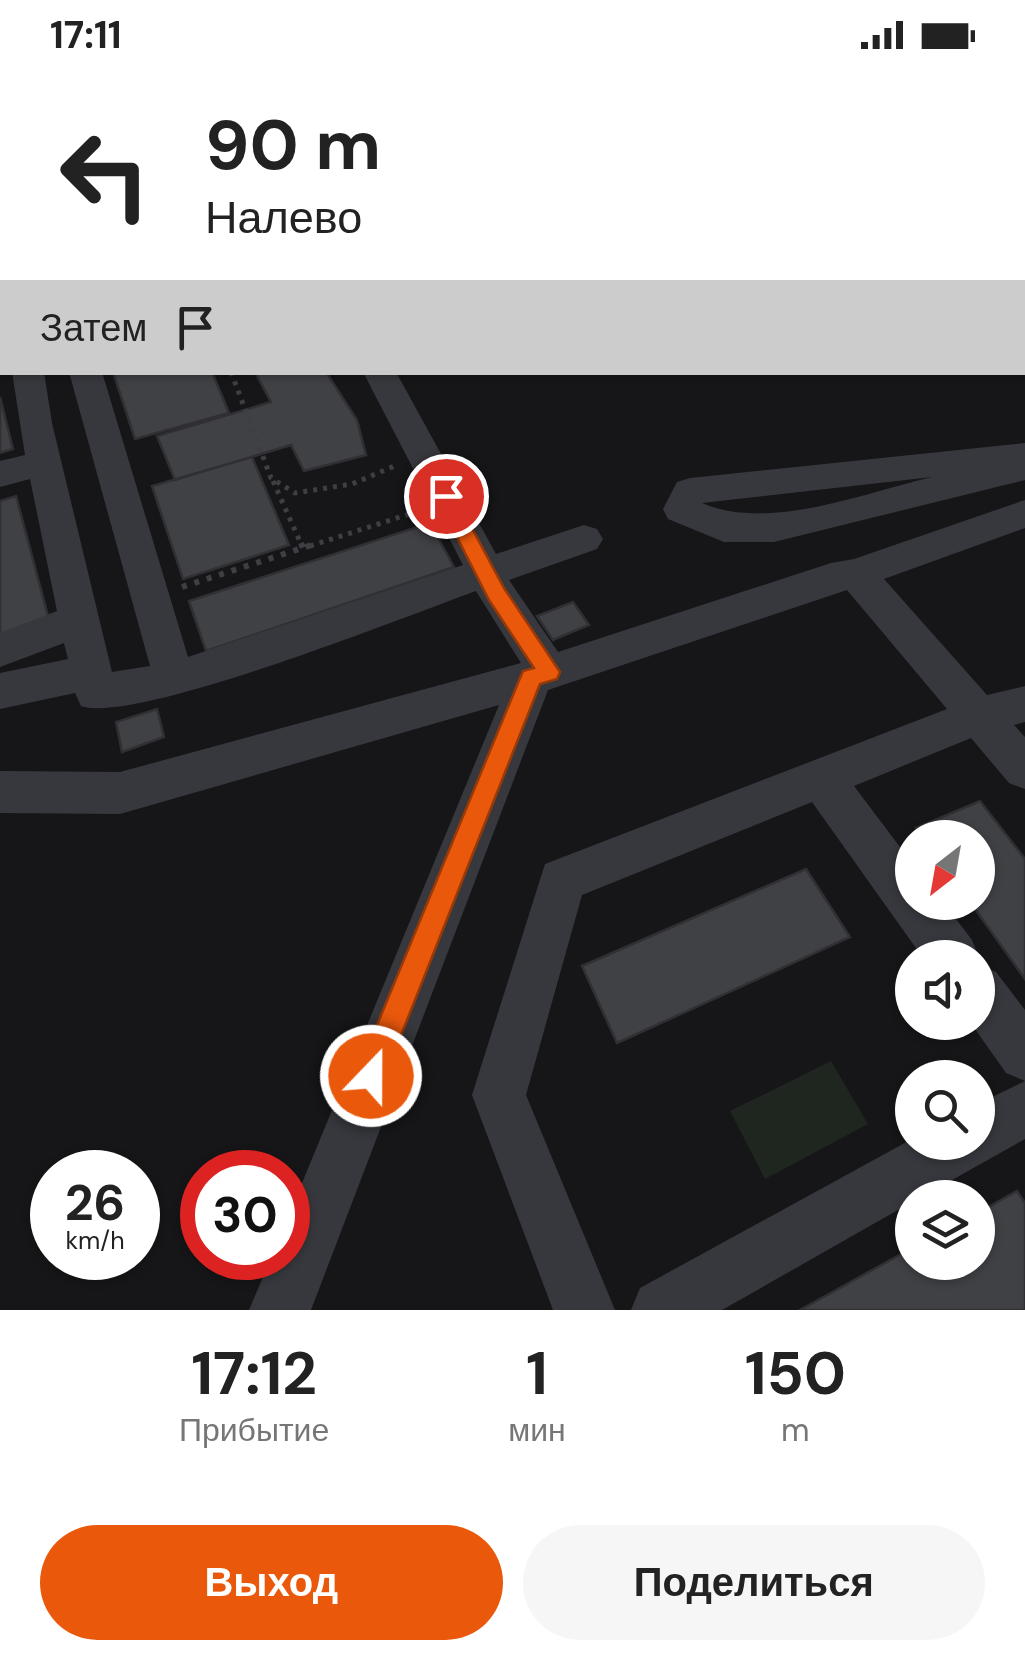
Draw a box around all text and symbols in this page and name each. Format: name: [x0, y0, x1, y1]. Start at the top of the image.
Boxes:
text: 17:11: [50, 10, 122, 60]
text: 90 m: [205, 100, 381, 191]
icon: left: [40, 110, 170, 240]
text: Налево: [205, 188, 362, 247]
icon: arrive: [168, 300, 223, 355]
text: Затем: [40, 303, 148, 353]
pin: [404, 454, 489, 539]
icon: arrive: [419, 469, 474, 524]
north arrow: [895, 820, 995, 920]
map controls: [895, 820, 995, 1280]
button: sound: [895, 940, 995, 1040]
position arrow: [319, 1024, 423, 1128]
button: search: [895, 1060, 995, 1160]
speed limit sign: 30: [180, 1150, 310, 1280]
text: 26: [65, 1170, 125, 1236]
button: layers: [895, 1180, 995, 1280]
text: km/h: [65, 1224, 125, 1257]
text: 17:12: [191, 1334, 317, 1413]
text: 1: [526, 1334, 548, 1413]
text: 150: [745, 1334, 846, 1413]
text: Прибытие: [179, 1409, 329, 1451]
text: мин: [508, 1409, 566, 1451]
text: m: [781, 1409, 810, 1451]
button: Выход: [40, 1525, 503, 1640]
button: Поделиться: [523, 1525, 985, 1640]

